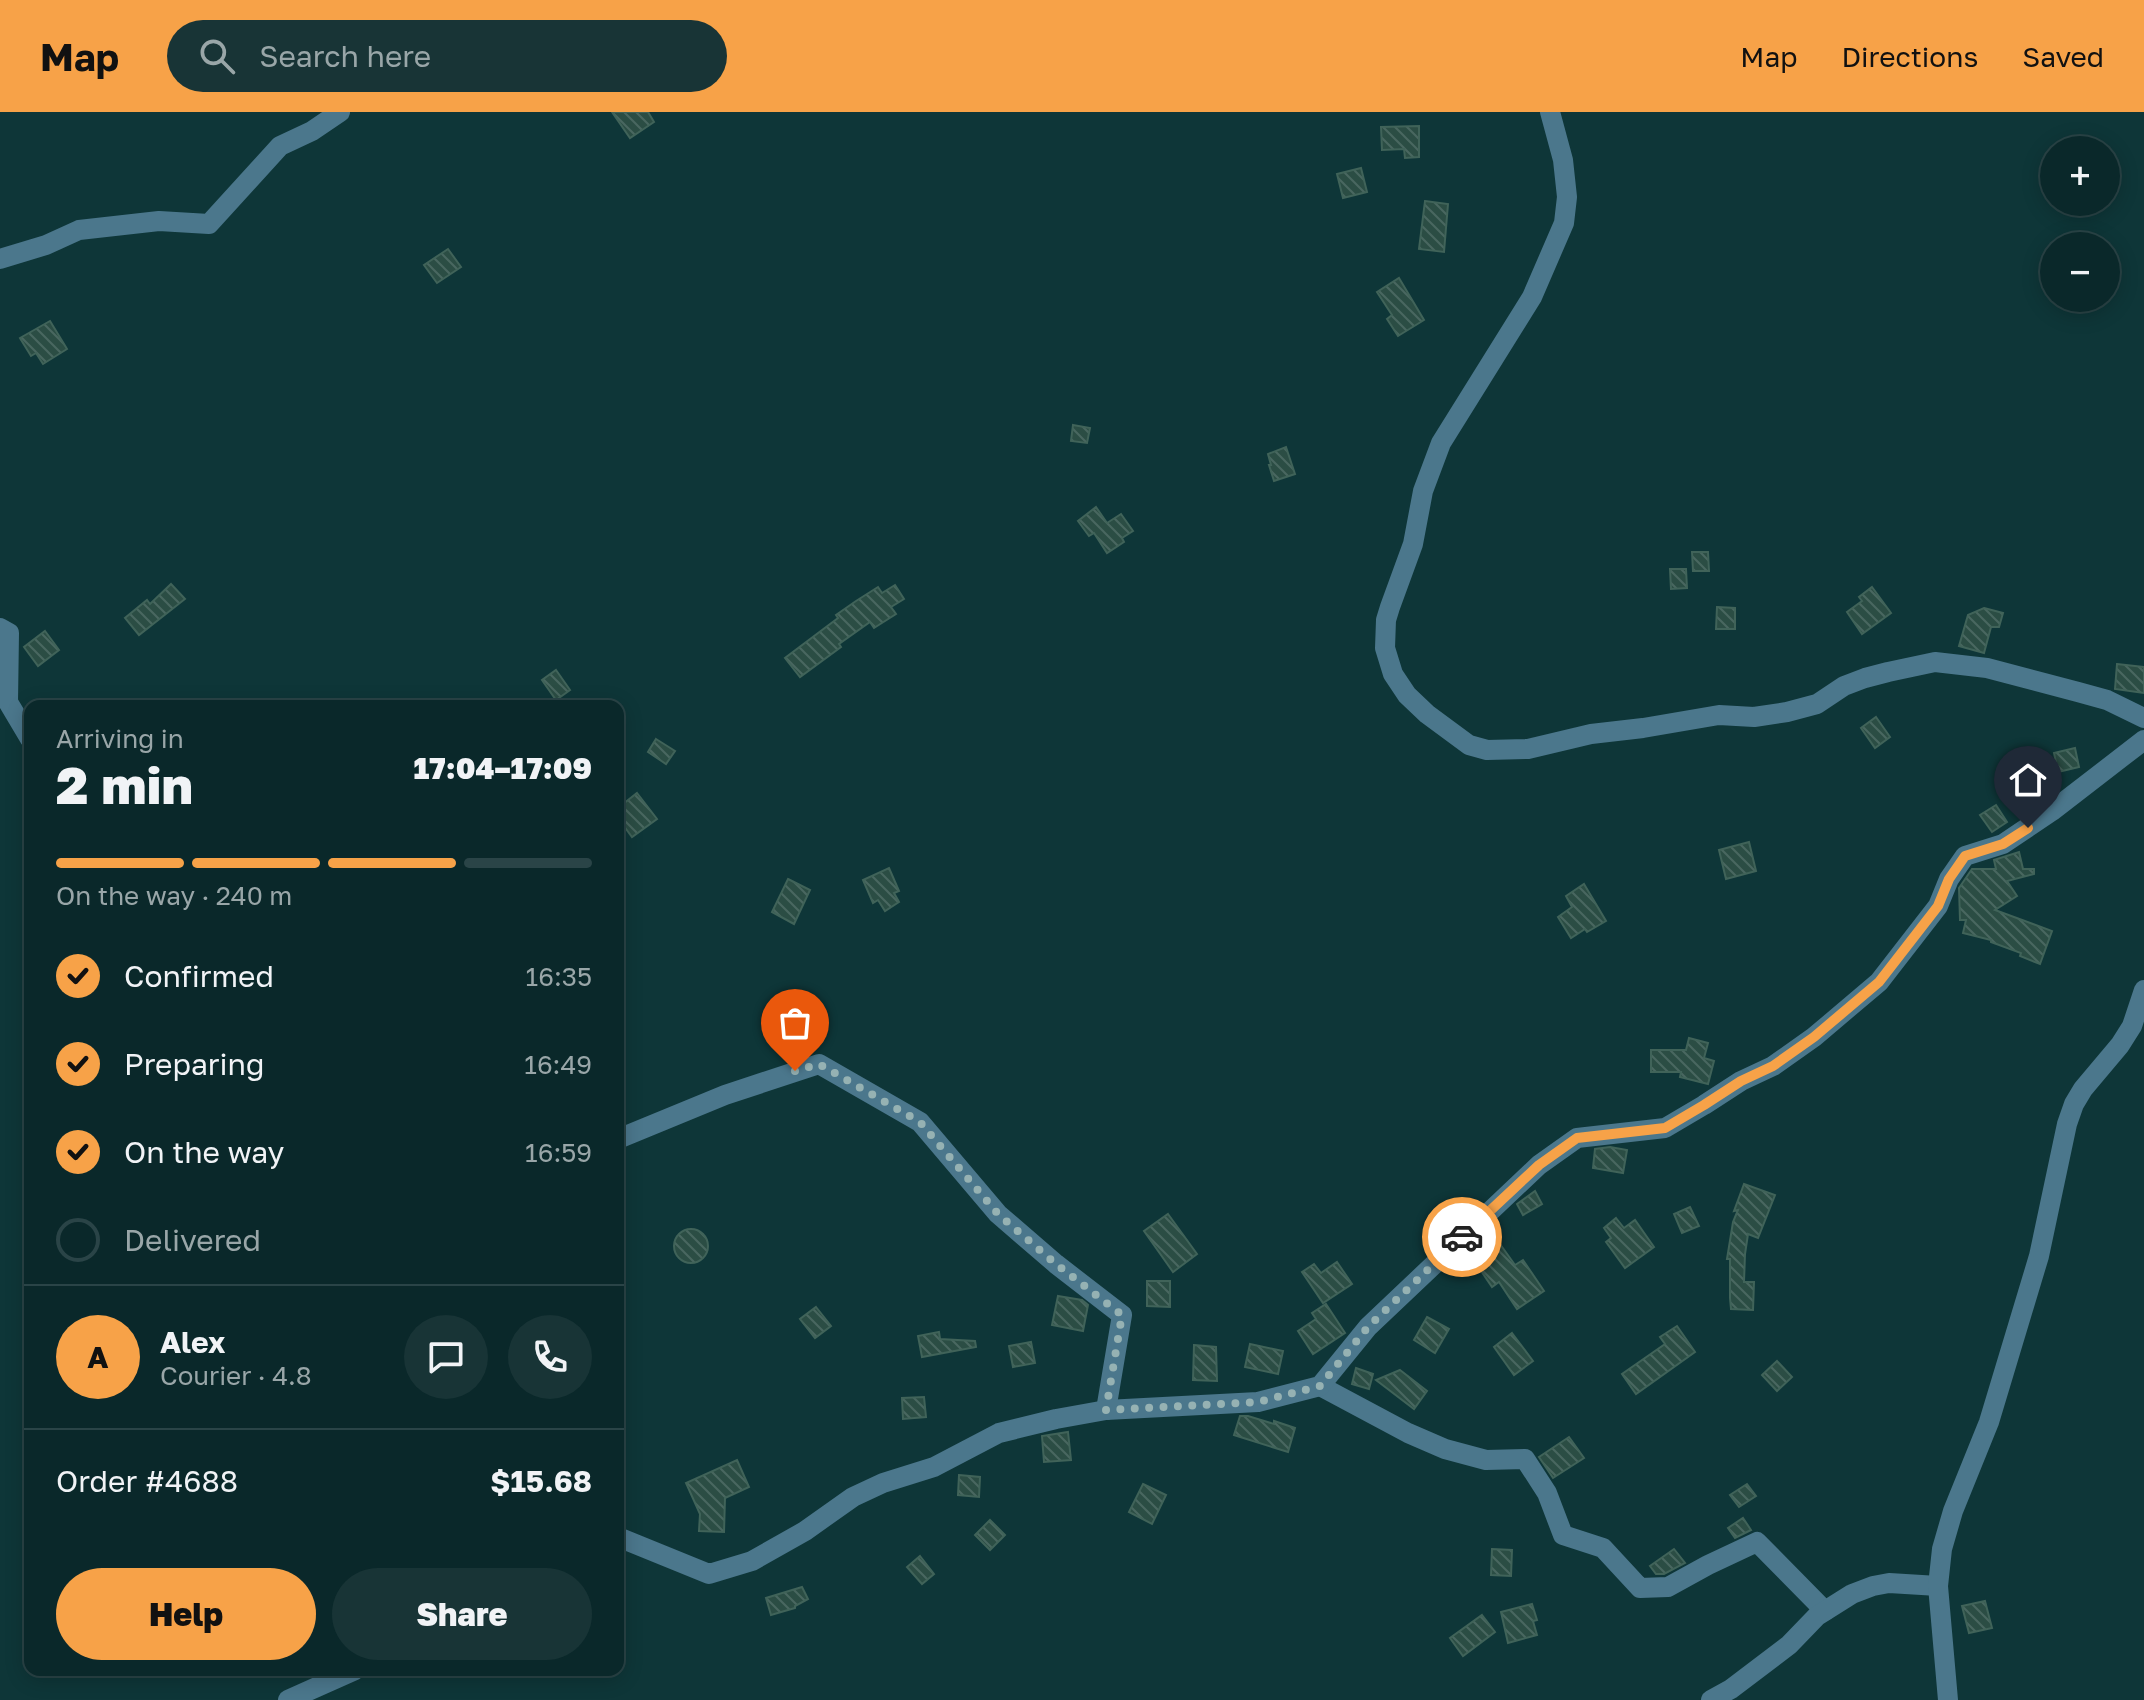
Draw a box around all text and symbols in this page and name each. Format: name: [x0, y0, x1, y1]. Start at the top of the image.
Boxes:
search box: [167, 20, 727, 92]
text: Map: [40, 34, 119, 79]
icon: search: [195, 34, 239, 78]
text: Search here: [259, 38, 431, 74]
text: Map: [1740, 40, 1797, 73]
text: Directions: [1841, 40, 1978, 73]
text: Saved: [2022, 40, 2104, 73]
map controls: [2040, 136, 2120, 312]
button: +: [2040, 136, 2120, 216]
button: −: [2040, 232, 2120, 312]
text: Arriving in: [56, 723, 184, 754]
pin: [1994, 746, 2062, 828]
text: 17:04–17:09: [414, 750, 592, 786]
text: 2 min: [56, 753, 193, 815]
icon: home: [2006, 758, 2050, 802]
text: On the way · 240 m: [56, 880, 292, 911]
icon: check: [56, 954, 100, 998]
text: Confirmed: [124, 958, 274, 994]
text: 16:35: [526, 961, 592, 992]
pin: [761, 989, 829, 1071]
icon: bag: [773, 1001, 817, 1045]
icon: check: [56, 1042, 100, 1086]
text: Preparing: [124, 1046, 265, 1082]
text: 16:49: [524, 1049, 592, 1080]
icon: check: [56, 1130, 100, 1174]
text: On the way: [124, 1134, 284, 1170]
text: 16:59: [525, 1137, 592, 1168]
courier: [1422, 1197, 1502, 1277]
icon: car: [1440, 1215, 1484, 1259]
text: Delivered: [124, 1222, 261, 1258]
button: chat: [404, 1315, 488, 1399]
button: phone: [508, 1315, 592, 1399]
text: Alex: [160, 1324, 225, 1360]
text: A: [87, 1339, 109, 1375]
text: Courier · 4.8: [160, 1360, 312, 1391]
text: Order #4688: [56, 1463, 238, 1499]
text: $15.68: [490, 1463, 592, 1499]
button: Help: [56, 1568, 316, 1660]
button: Share: [332, 1568, 592, 1660]

